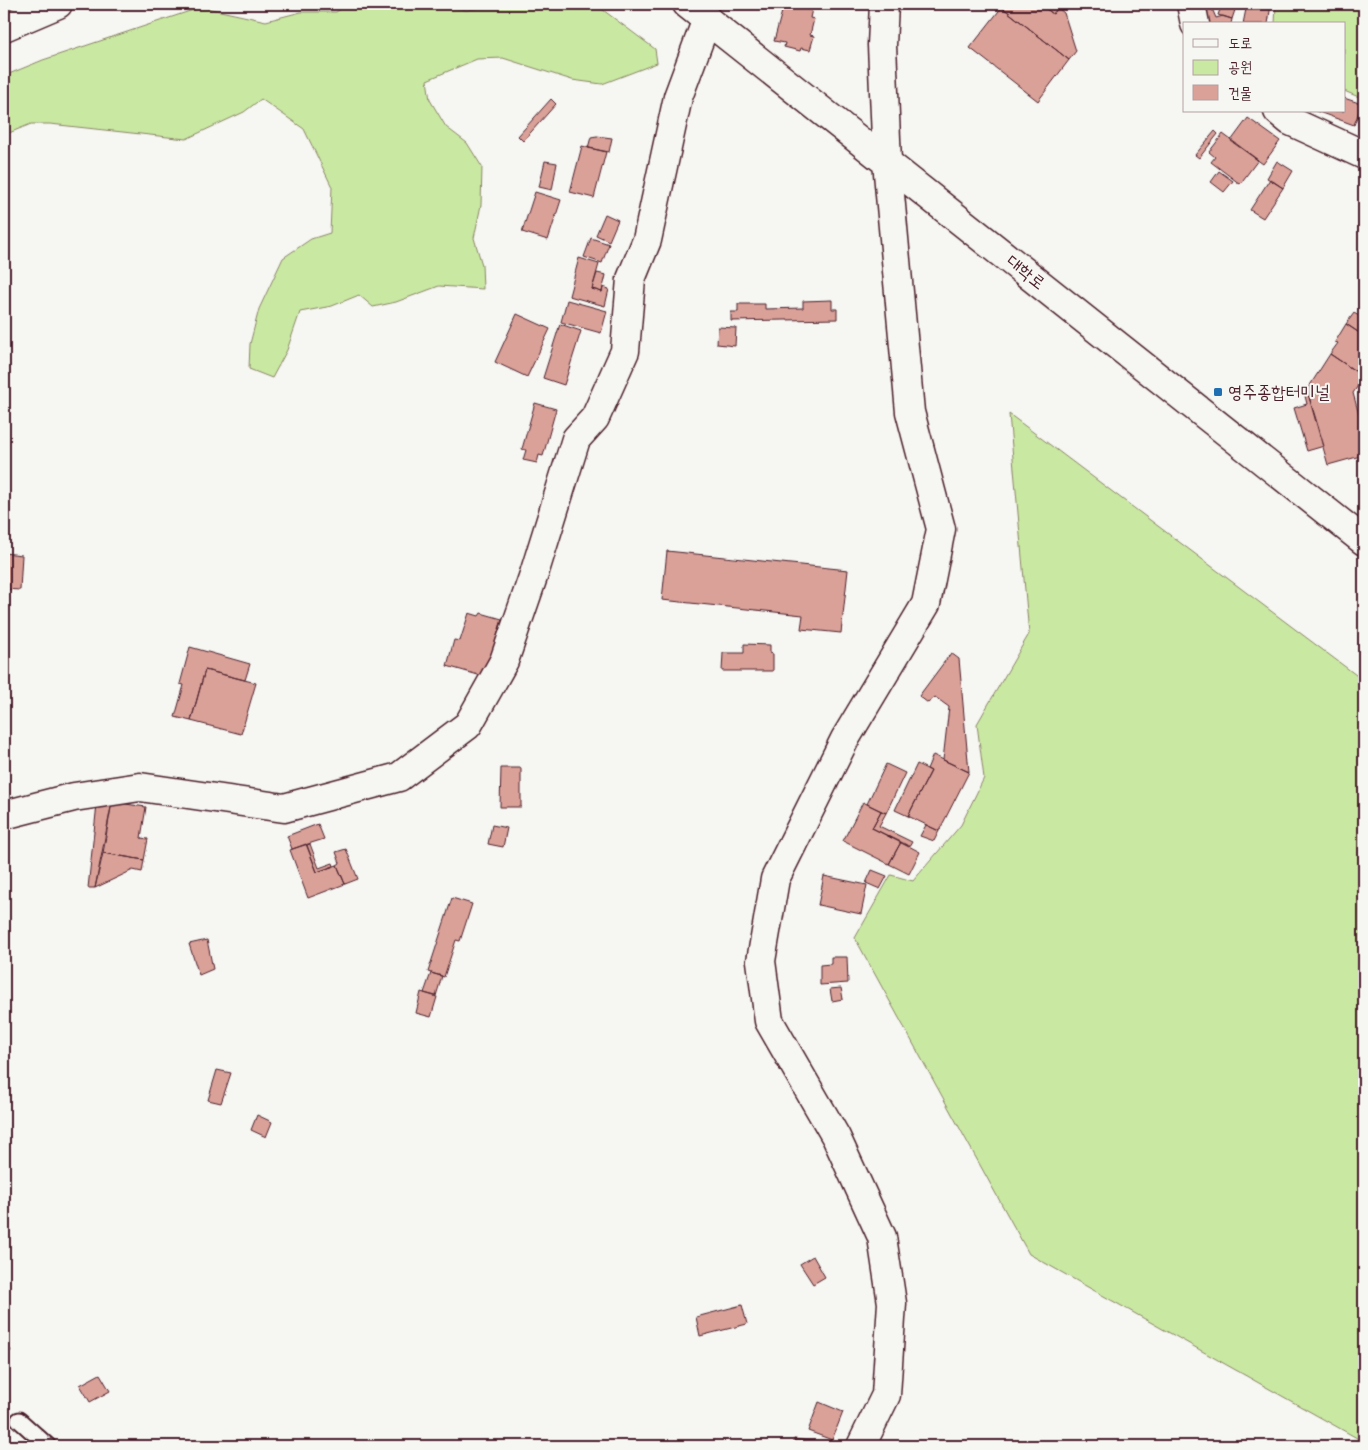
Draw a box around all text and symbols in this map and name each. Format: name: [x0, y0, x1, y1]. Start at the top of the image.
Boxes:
legend: [1183, 22, 1346, 112]
text: 도로: [1228, 34, 1252, 52]
text: 공원: [1228, 58, 1252, 76]
text: 건물: [1228, 84, 1252, 102]
street label: 대학로: [1002, 250, 1050, 294]
place label: 영주종합터미널: [1228, 381, 1330, 403]
marker: 영주종합터미널: [1212, 386, 1224, 398]

